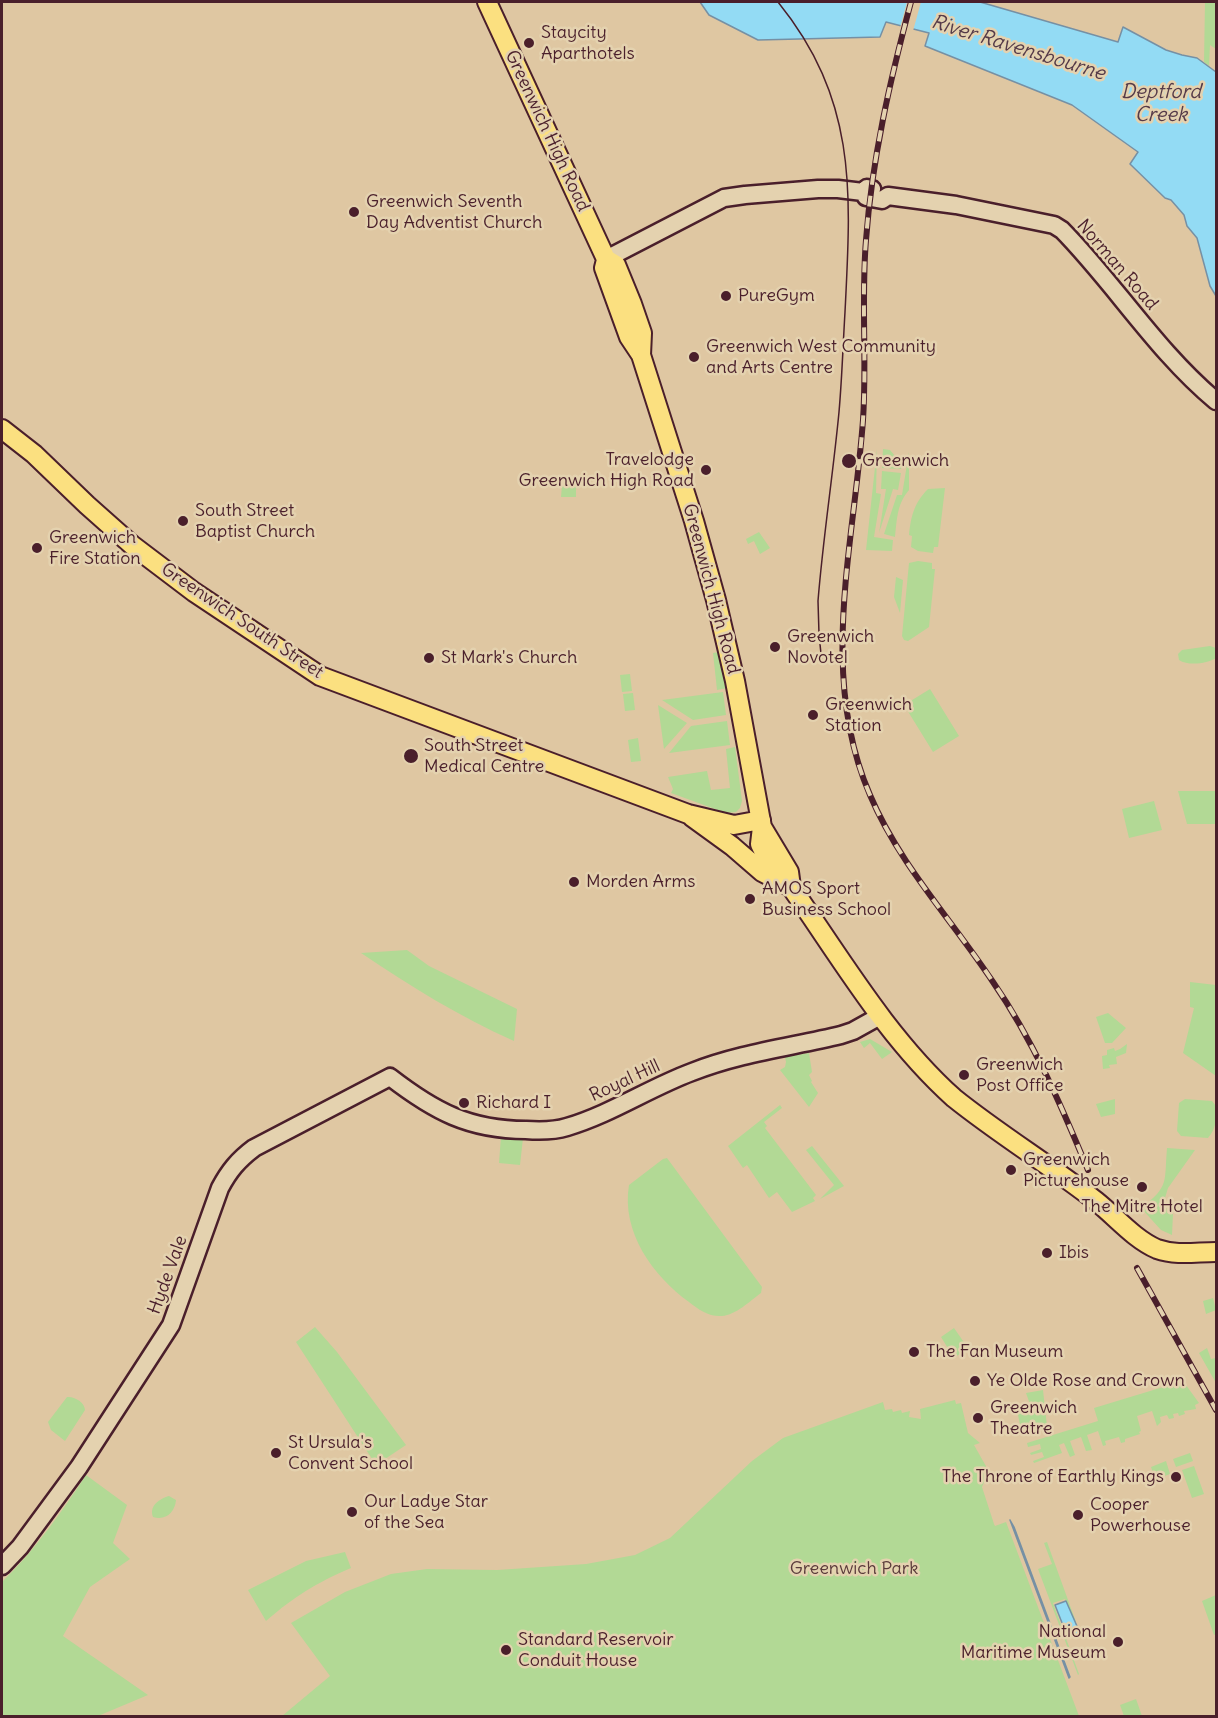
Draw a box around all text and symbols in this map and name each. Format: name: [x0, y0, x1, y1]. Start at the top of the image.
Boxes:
water label: River Ravensbourne: [928, 10, 1108, 86]
place label: Staycity Aparthotels: [541, 22, 635, 64]
marker: Staycity Aparthotels: [522, 36, 536, 50]
street label: Greenwich High Road: [500, 47, 594, 215]
water label: Deptford Creek: [1121, 80, 1201, 127]
place label: Greenwich Seventh Day Adventist Church: [366, 191, 542, 234]
marker: Greenwich Seventh Day Adventist Church: [347, 205, 361, 219]
street label: Norman Road: [1072, 215, 1162, 315]
place label: PureGym: [738, 285, 815, 307]
marker: PureGym: [719, 289, 733, 303]
place label: Greenwich West Community and Arts Centre: [706, 336, 936, 378]
marker: Greenwich West Community and Arts Centre: [687, 350, 701, 364]
place label: Travelodge Greenwich High Road: [519, 449, 694, 492]
place label: Greenwich: [862, 450, 949, 472]
marker: Greenwich: [840, 452, 858, 470]
marker: Travelodge Greenwich High Road: [699, 463, 713, 477]
place label: South Street Baptist Church: [195, 500, 315, 542]
street label: Greenwich High Road: [678, 501, 744, 677]
marker: South Street Baptist Church: [176, 514, 190, 528]
place label: Greenwich Fire Station: [49, 527, 141, 570]
marker: Greenwich Fire Station: [30, 541, 44, 555]
street label: Greenwich South Street: [157, 559, 327, 683]
place label: Greenwich Novotel: [787, 626, 874, 668]
marker: Greenwich Novotel: [768, 640, 782, 654]
place label: St Mark's Church: [441, 647, 577, 669]
marker: St Mark's Church: [422, 651, 436, 665]
place label: Greenwich Station: [825, 694, 912, 736]
marker: Greenwich Station: [806, 708, 820, 722]
place label: South Street Medical Centre: [424, 735, 544, 777]
marker: South Street Medical Centre: [402, 747, 420, 765]
place label: Morden Arms: [586, 871, 695, 893]
marker: Morden Arms: [567, 875, 581, 889]
place label: AMOS Sport Business School: [762, 878, 891, 920]
marker: AMOS Sport Business School: [743, 892, 757, 906]
place label: Greenwich Post Office: [976, 1054, 1063, 1096]
street label: Royal Hill: [586, 1055, 664, 1107]
marker: Greenwich Post Office: [957, 1068, 971, 1082]
place label: Richard I: [476, 1092, 551, 1114]
marker: Richard I: [457, 1096, 471, 1110]
place label: Greenwich Picturehouse: [1023, 1149, 1129, 1192]
marker: Greenwich Picturehouse: [1004, 1163, 1018, 1177]
marker: The Mitre Hotel: [1135, 1180, 1149, 1194]
place label: The Mitre Hotel: [1081, 1196, 1203, 1218]
street label: Hyde Vale: [144, 1233, 192, 1317]
place label: Ibis: [1059, 1242, 1089, 1264]
marker: Ibis: [1040, 1246, 1054, 1260]
place label: The Fan Museum: [926, 1341, 1063, 1363]
marker: The Fan Museum: [907, 1345, 921, 1359]
place label: Ye Olde Rose and Crown: [987, 1370, 1185, 1392]
marker: Ye Olde Rose and Crown: [968, 1374, 982, 1388]
place label: Greenwich Theatre: [990, 1397, 1077, 1440]
marker: Greenwich Theatre: [971, 1411, 985, 1425]
place label: St Ursula's Convent School: [288, 1432, 413, 1474]
marker: St Ursula's Convent School: [269, 1446, 283, 1460]
place label: The Throne of Earthly Kings: [942, 1466, 1164, 1488]
marker: The Throne of Earthly Kings: [1169, 1470, 1183, 1484]
place label: Our Ladye Star of the Sea: [364, 1491, 488, 1534]
place label: Cooper Powerhouse: [1090, 1494, 1191, 1537]
marker: Our Ladye Star of the Sea: [345, 1505, 359, 1519]
marker: Cooper Powerhouse: [1071, 1508, 1085, 1522]
park label: Greenwich Park: [790, 1558, 918, 1580]
place label: National Maritime Museum: [961, 1621, 1106, 1664]
place label: Standard Reservoir Conduit House: [518, 1629, 674, 1672]
marker: National Maritime Museum: [1111, 1635, 1125, 1649]
marker: Standard Reservoir Conduit House: [499, 1643, 513, 1657]

